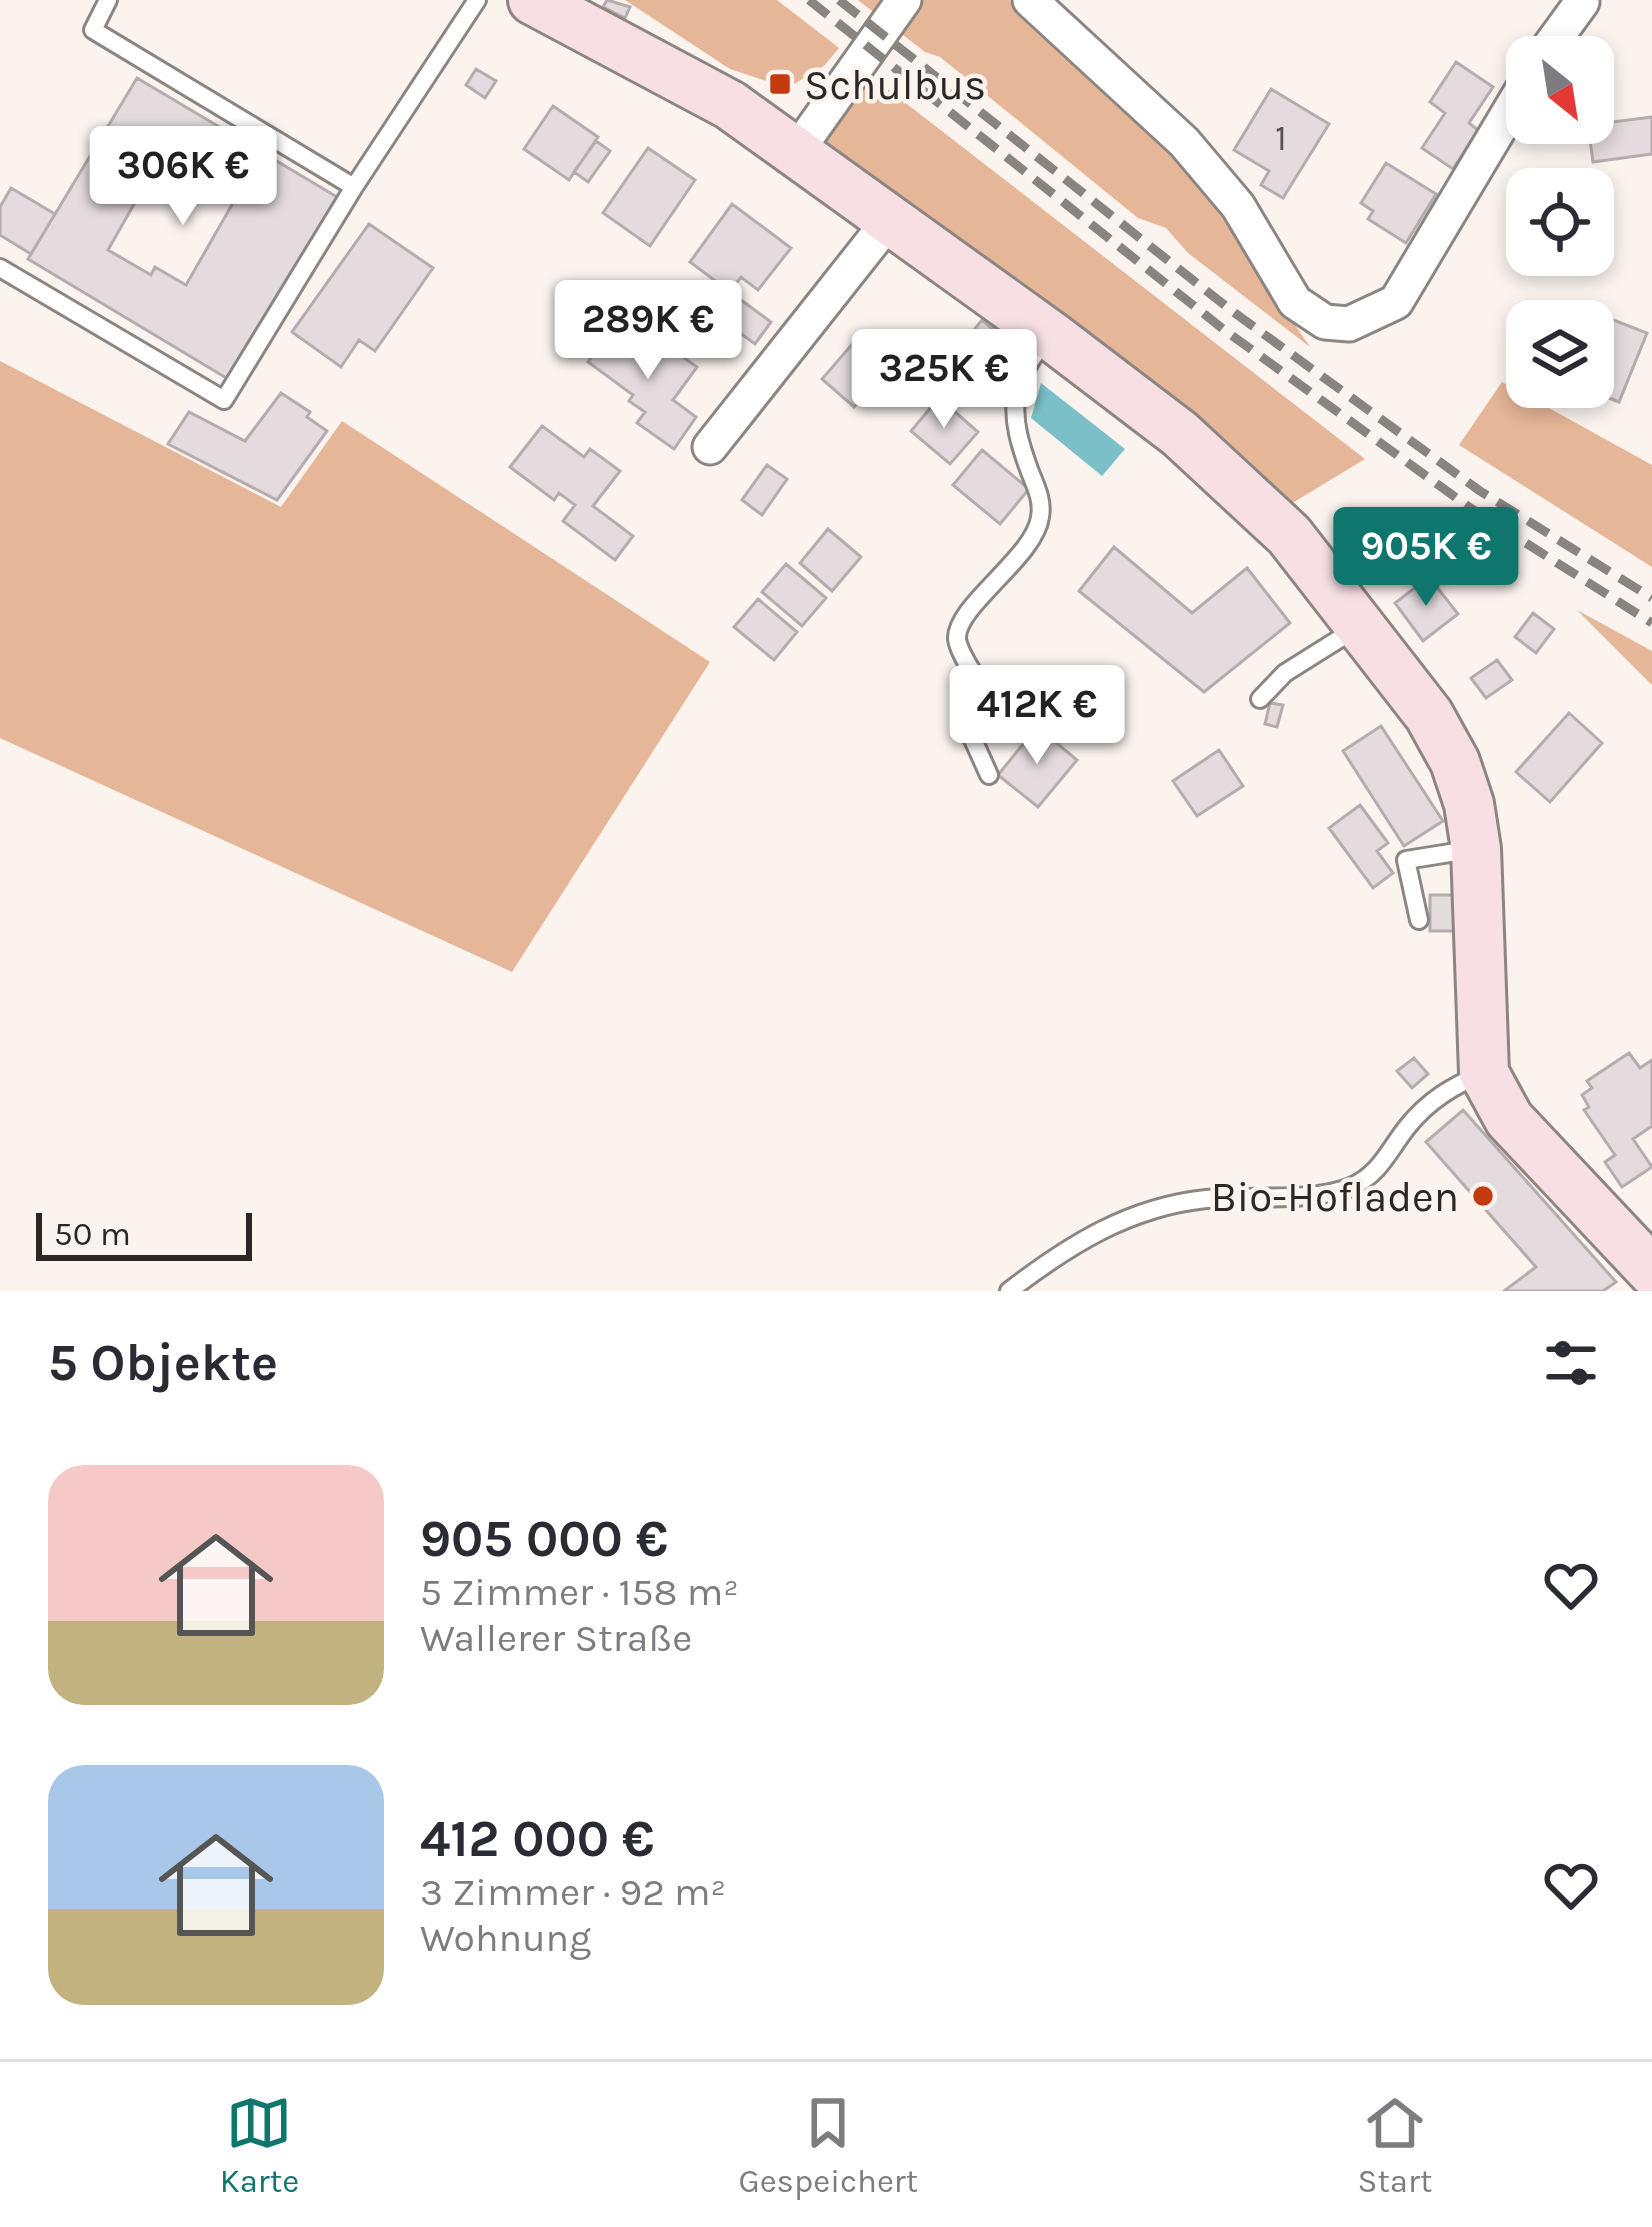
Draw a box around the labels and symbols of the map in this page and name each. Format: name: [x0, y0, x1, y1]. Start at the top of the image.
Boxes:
north arrow: [1506, 36, 1614, 144]
place label: Schulbus: [804, 60, 986, 110]
marker: Schulbus: [767, 71, 793, 97]
house number: 1: [1275, 117, 1287, 159]
pin: 306K €: [85, 126, 281, 228]
pin: 289K €: [550, 280, 746, 382]
pin: 325K €: [846, 329, 1042, 431]
pin: 905K €: [1328, 507, 1524, 609]
pin: 412K €: [939, 665, 1135, 767]
place label: Bio-Hofladen: [1211, 1172, 1459, 1222]
marker: Bio-Hofladen: [1470, 1183, 1496, 1209]
scale bar: [36, 1207, 252, 1260]

